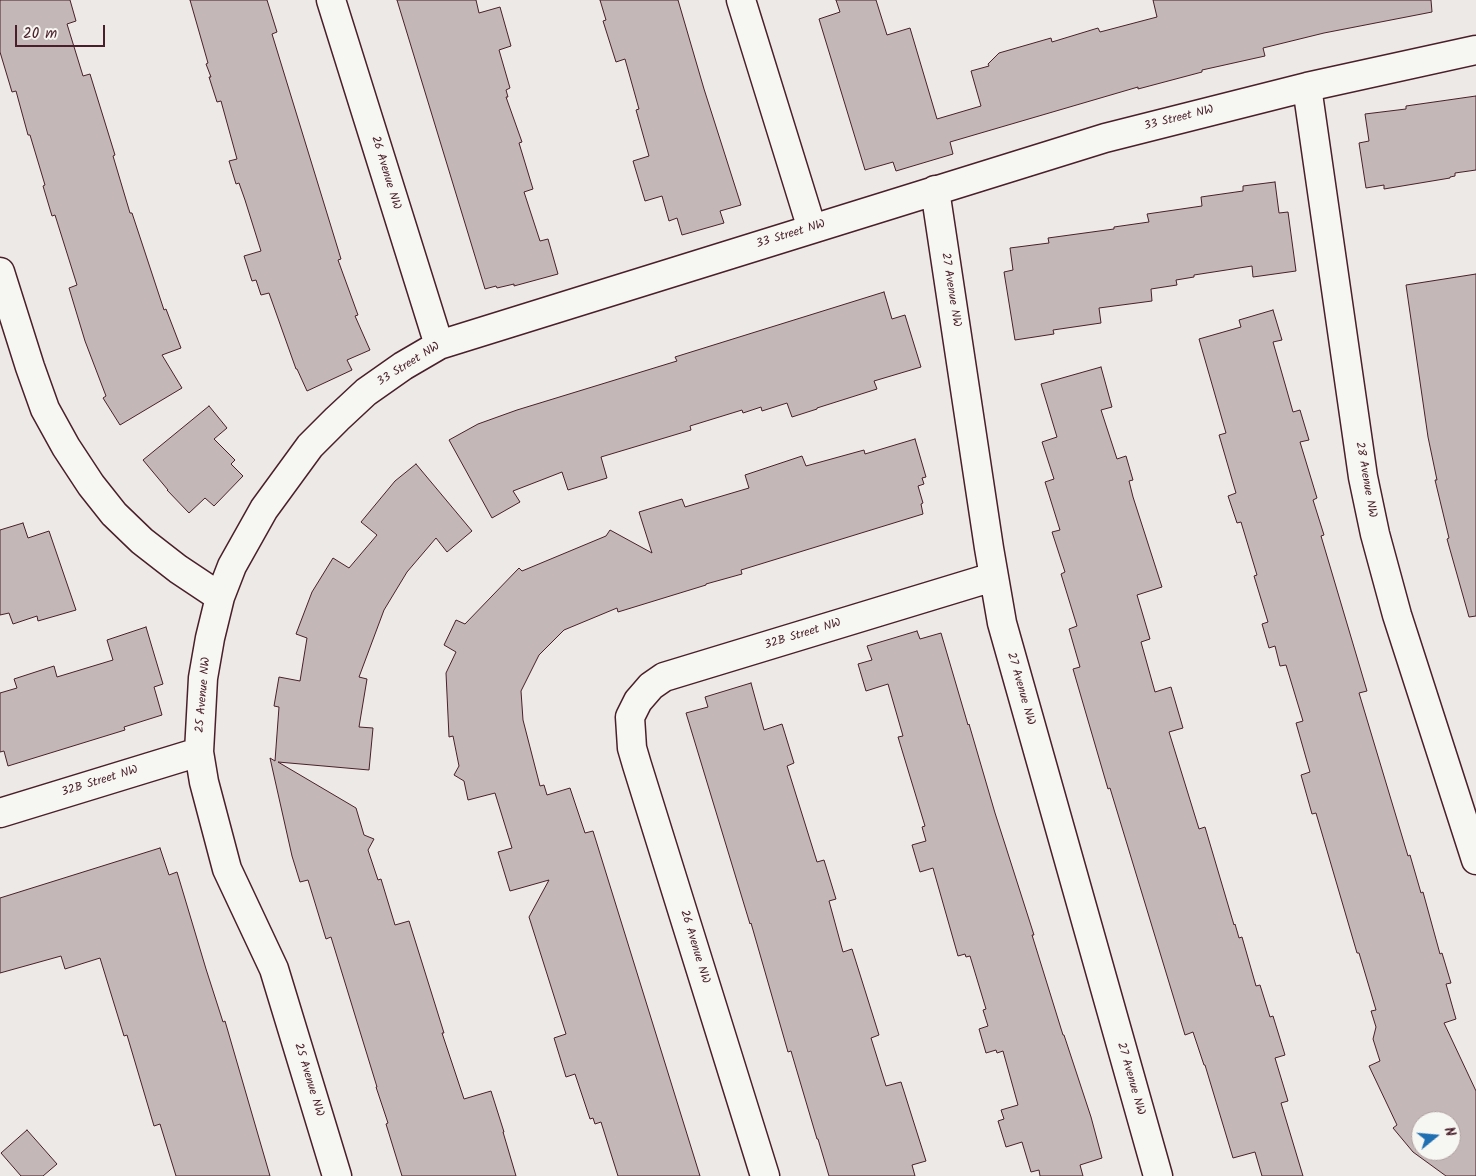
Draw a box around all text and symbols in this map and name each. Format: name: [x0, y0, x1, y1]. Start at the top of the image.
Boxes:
scale bar: [18, 15, 108, 47]
text: 20 m: [23, 22, 57, 46]
street label: 33 Street NW: [1143, 103, 1215, 135]
street label: 26 Avenue NW: [367, 135, 403, 211]
street label: 33 Street NW: [755, 218, 827, 252]
street label: 27 Avenue NW: [937, 252, 963, 328]
street label: 33 Street NW: [375, 340, 443, 390]
street label: 28 Avenue NW: [1351, 441, 1379, 519]
street label: 32B Street NW: [763, 617, 843, 653]
street label: 27 Avenue NW: [1003, 651, 1037, 727]
street label: 25 Avenue NW: [194, 657, 214, 733]
street label: 32B Street NW: [60, 764, 140, 800]
street label: 26 Avenue NW: [676, 909, 712, 985]
street label: 27 Avenue NW: [1113, 1041, 1147, 1117]
street label: 25 Avenue NW: [290, 1042, 326, 1118]
north arrow: [1411, 1111, 1461, 1161]
text: N: [1438, 1124, 1461, 1139]

